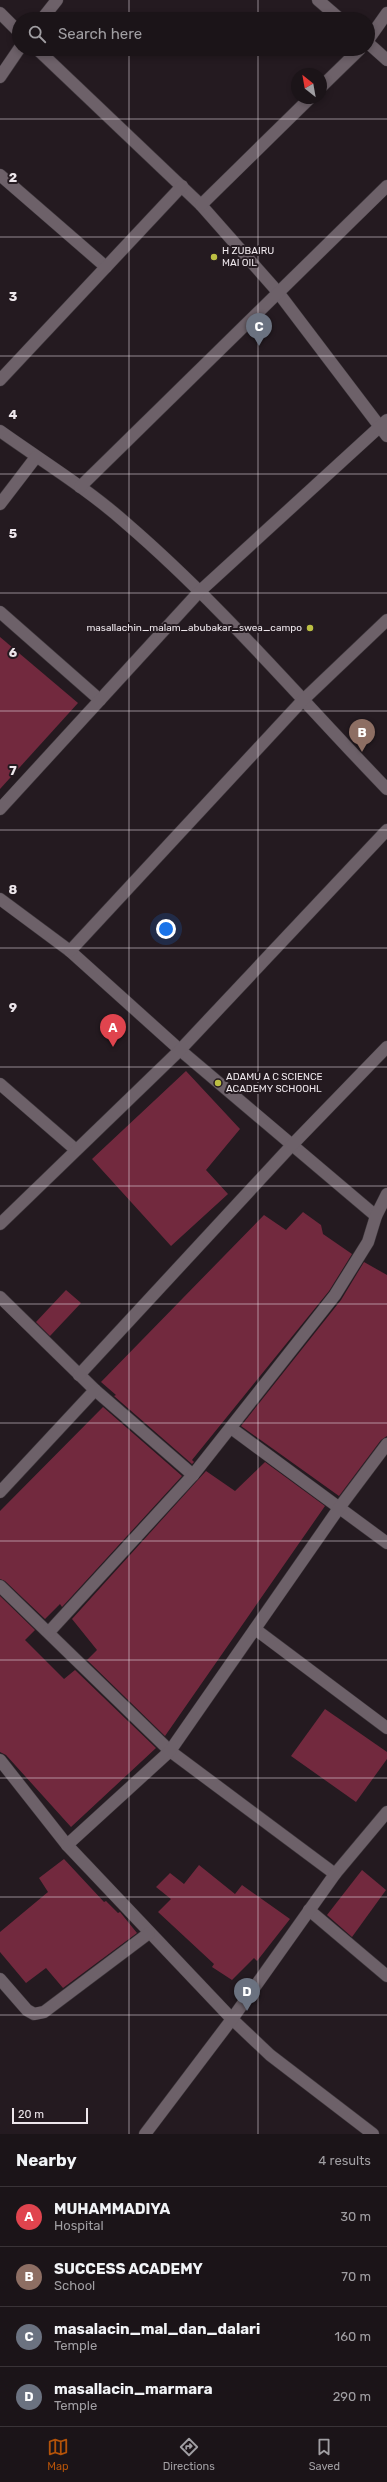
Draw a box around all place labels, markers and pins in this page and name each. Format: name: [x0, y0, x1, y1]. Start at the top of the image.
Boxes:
place label: H ZUBAIRU MAI OIL: [222, 245, 274, 269]
marker: H ZUBAIRU MAI OIL: [209, 252, 219, 262]
pin: C: [246, 313, 272, 346]
place label: masallachin_malam_abubakar_swea_campo: [86, 622, 302, 634]
marker: masallachin_malam_abubakar_swea_campo: [305, 623, 315, 633]
pin: B: [349, 719, 375, 752]
pin: A: [100, 1014, 126, 1047]
place label: ADAMU A C SCIENCE ACADEMY SCHOOHL: [226, 1071, 323, 1095]
marker: ADAMU A C SCIENCE ACADEMY SCHOOHL: [213, 1078, 223, 1088]
pin: D: [234, 1978, 260, 2011]

